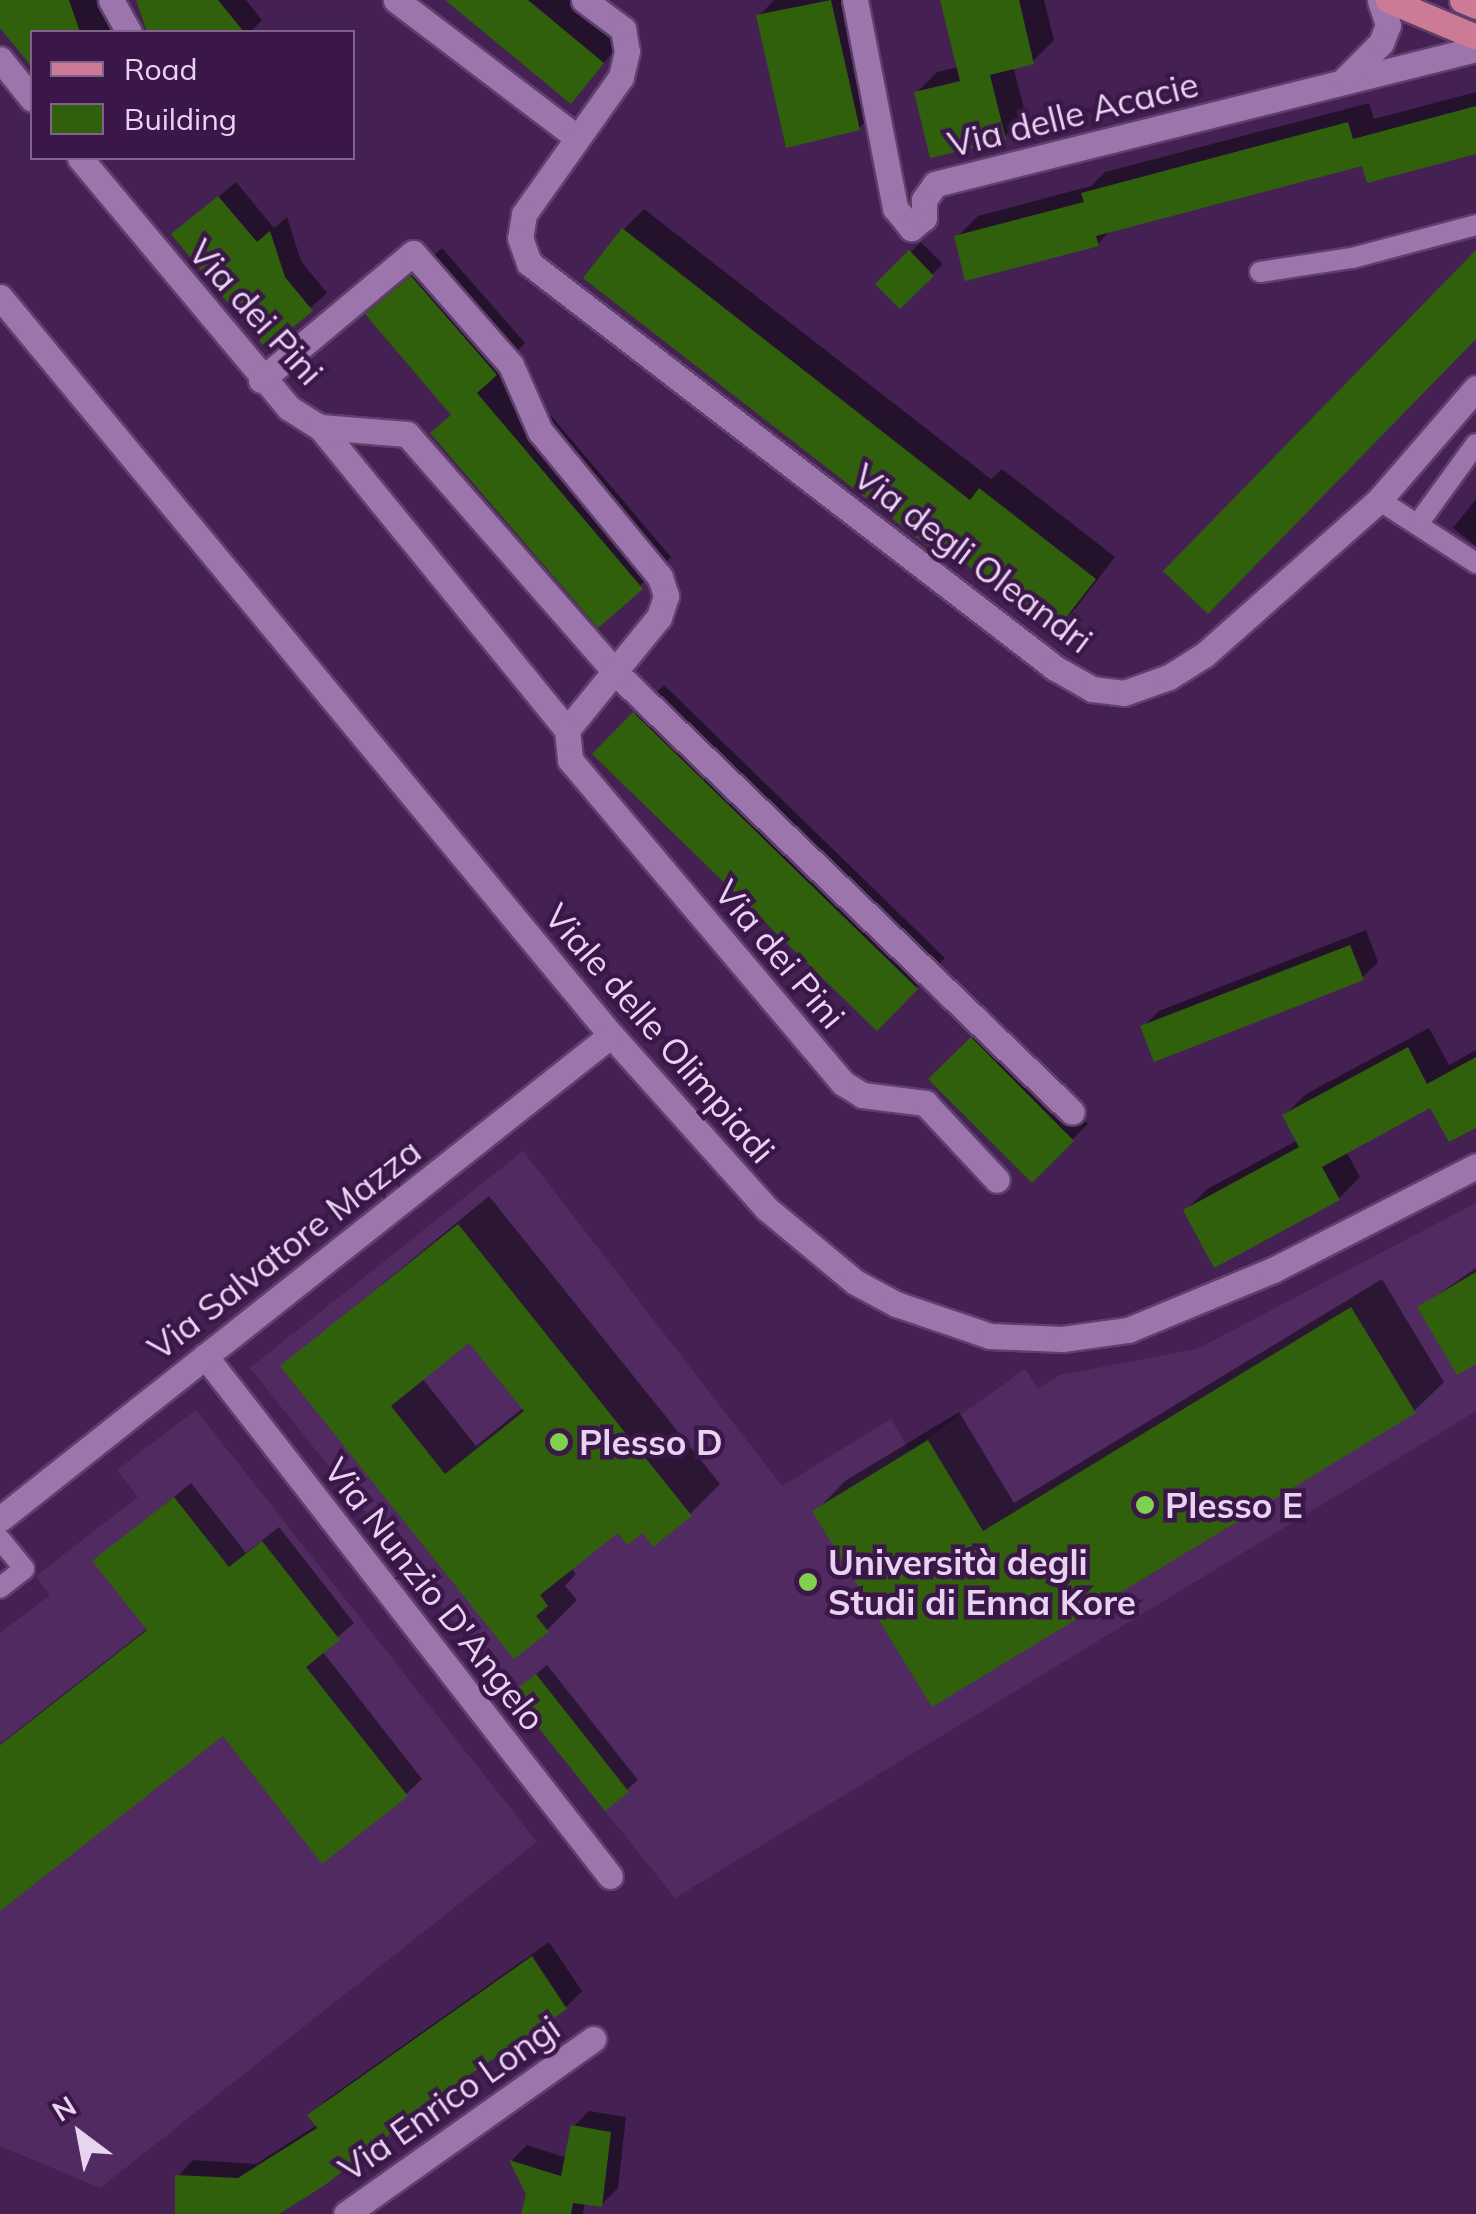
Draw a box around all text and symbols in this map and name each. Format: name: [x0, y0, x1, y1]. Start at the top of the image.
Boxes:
legend: [30, 30, 355, 160]
text: Road: [124, 50, 198, 88]
street label: Via delle Acacie: [944, 63, 1202, 165]
text: Building: [124, 100, 237, 138]
street label: Via dei Pini: [180, 231, 332, 393]
street label: Via degli Oleandri: [845, 455, 1101, 661]
street label: Via dei Pini: [706, 871, 854, 1037]
street label: Viale delle Olimpiadi: [536, 895, 784, 1171]
street label: Via Salvatore Mazza: [139, 1130, 429, 1368]
place label: Plesso D: [579, 1421, 723, 1463]
marker: Plesso D: [548, 1431, 570, 1453]
street label: Via Nunzio D'Angelo: [316, 1449, 554, 1739]
place label: Plesso E: [1165, 1484, 1303, 1526]
marker: Plesso E: [1134, 1494, 1156, 1516]
place label: Università degli Studi di Enna Kore: [828, 1541, 1136, 1623]
marker: Università degli Studi di Enna Kore: [797, 1571, 819, 1593]
street label: Via Enrico Longi: [330, 2006, 568, 2190]
north arrow: [30, 2084, 130, 2184]
text: N: [46, 2088, 82, 2129]

